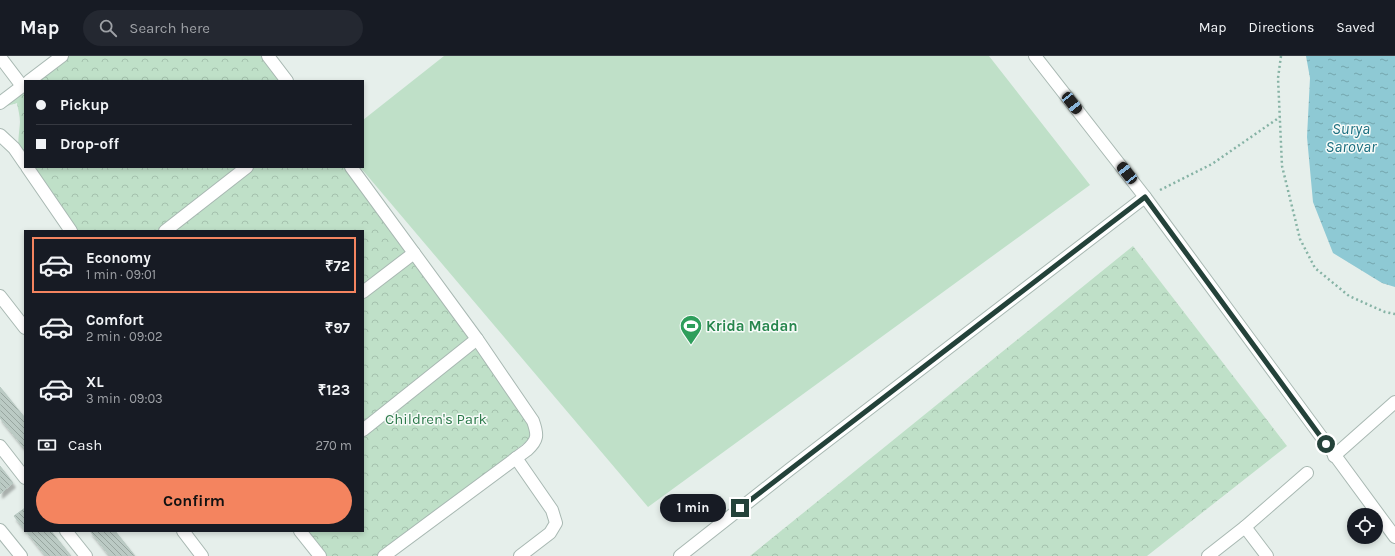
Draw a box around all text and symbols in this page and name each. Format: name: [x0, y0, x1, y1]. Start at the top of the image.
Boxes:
search box: [83, 10, 363, 46]
text: Map: [20, 17, 59, 39]
icon: search: [97, 17, 119, 39]
text: Search here: [129, 19, 210, 37]
text: Map: [1199, 19, 1227, 36]
text: Directions: [1249, 19, 1314, 36]
text: Saved: [1336, 19, 1375, 36]
car: [1060, 90, 1084, 116]
text: Pickup: [60, 96, 109, 114]
water label: Surya Sarovar: [1326, 119, 1377, 156]
text: Drop-off: [60, 135, 119, 153]
car: [1115, 160, 1139, 186]
icon: car: [38, 247, 74, 283]
text: Economy: [86, 249, 151, 267]
text: ₹72: [325, 257, 350, 275]
text: 1 min · 09:01: [86, 267, 156, 282]
icon: car: [38, 309, 74, 345]
text: Comfort: [86, 311, 144, 329]
sports icon: Krida Madan: [678, 313, 704, 346]
place label: Krida Madan: [706, 317, 798, 335]
text: ₹97: [325, 319, 350, 337]
text: 2 min · 09:02: [86, 329, 163, 344]
icon: car: [38, 371, 74, 407]
text: XL: [86, 373, 104, 391]
text: ₹123: [318, 381, 350, 399]
text: 3 min · 09:03: [86, 391, 163, 406]
park label: Children's Park: [385, 410, 487, 428]
icon: cash: [36, 434, 58, 456]
route start: [1317, 435, 1335, 453]
text: Cash: [68, 436, 102, 454]
text: 270 m: [315, 438, 352, 453]
button: Confirm: [36, 478, 352, 524]
callout: 1 min: [660, 494, 726, 522]
route end: [731, 499, 749, 517]
text: 1 min: [677, 500, 709, 515]
map controls: [1347, 508, 1383, 544]
button: locate: [1347, 508, 1383, 544]

